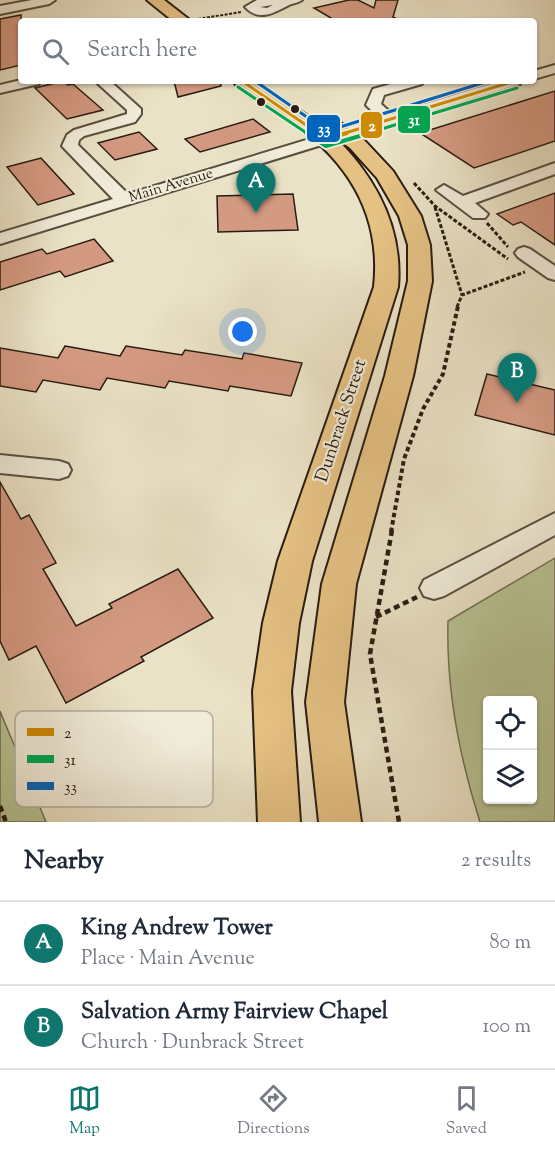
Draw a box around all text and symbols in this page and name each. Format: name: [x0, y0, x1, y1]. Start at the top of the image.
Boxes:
search box: [18, 18, 537, 84]
icon: search: [39, 35, 72, 68]
text: Search here: [87, 35, 197, 67]
unlabelled marker: [255, 96, 267, 108]
unlabelled marker: [289, 103, 301, 115]
line badge: 31: [397, 105, 431, 134]
text: 31: [408, 110, 421, 133]
line badge: 2: [360, 111, 383, 139]
line badge: 33: [306, 114, 341, 143]
text: 2: [368, 116, 376, 139]
text: 33: [318, 119, 331, 142]
street label: Main Avenue: [126, 163, 216, 209]
pin: A: [236, 164, 276, 213]
your location: [228, 317, 257, 346]
pin: B: [498, 354, 536, 403]
street label: Dunbrack Street: [310, 356, 374, 486]
map controls: [483, 696, 537, 804]
button: locate: [483, 696, 537, 750]
legend: [15, 711, 213, 807]
text: 2: [64, 723, 72, 746]
text: 31: [64, 750, 76, 773]
button: layers: [483, 750, 537, 804]
text: 33: [64, 777, 77, 800]
text: Nearby: [24, 843, 104, 880]
text: 2 results: [461, 847, 531, 876]
text: King Andrew Tower: [81, 913, 273, 945]
text: A: [35, 929, 52, 958]
text: 80 m: [490, 929, 531, 958]
text: Place · Main Avenue: [81, 945, 255, 974]
text: Salvation Army Fairview Chapel: [81, 997, 388, 1029]
text: B: [37, 1013, 50, 1042]
text: 100 m: [482, 1013, 531, 1042]
text: Church · Dunbrack Street: [81, 1029, 304, 1058]
tab: Map: [68, 1082, 101, 1141]
tab: Directions: [237, 1082, 310, 1141]
tab: Saved: [446, 1082, 487, 1141]

